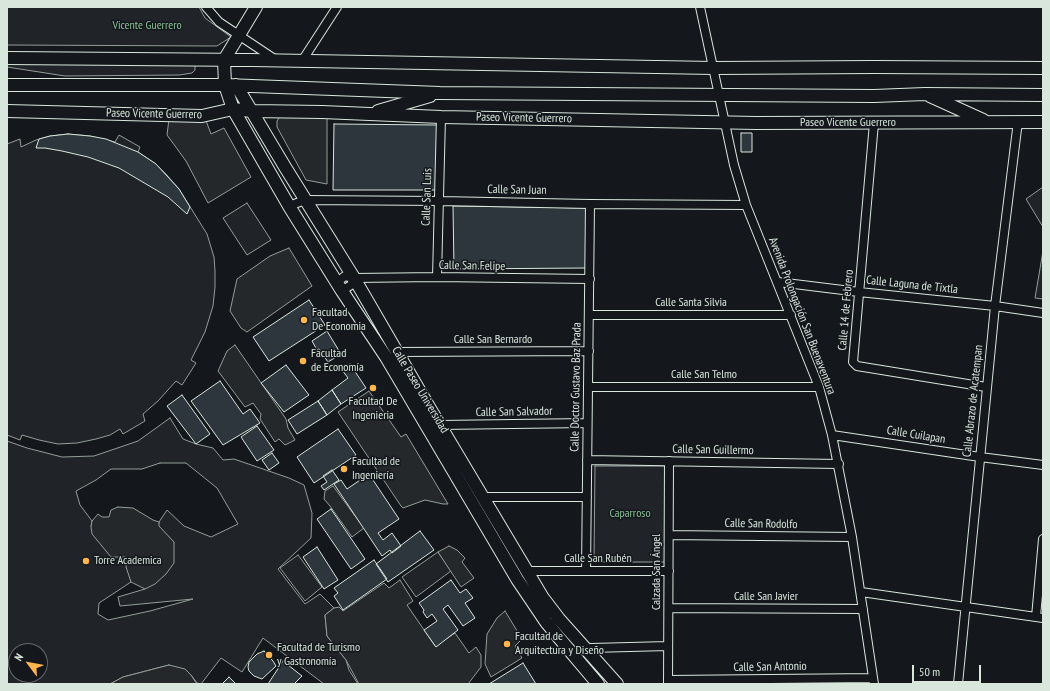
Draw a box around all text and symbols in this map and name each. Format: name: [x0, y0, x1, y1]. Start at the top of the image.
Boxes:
park label: Vicente Guerrero: [112, 19, 182, 33]
street label: Paseo Vicente Guerrero: [106, 106, 202, 122]
street label: Paseo Vicente Guerrero: [476, 110, 572, 126]
street label: Paseo Vicente Guerrero: [800, 116, 896, 130]
street label: Calle San Luis: [419, 168, 435, 226]
street label: Calle San Juan: [487, 182, 547, 198]
street label: Avenida Prolongación San Buenaventura: [765, 235, 839, 397]
street label: Calle San Felipe: [439, 258, 505, 274]
street label: Calle 14 de Febrero: [835, 269, 857, 351]
street label: Calle Laguna de Tixtla: [865, 273, 959, 297]
street label: Calle Santa Silvia: [655, 296, 727, 310]
place label: Facultad De Economia: [312, 306, 366, 334]
marker: Facultad De Economia: [299, 315, 309, 325]
street label: Calle Doctor Gustavo Baz Prada: [568, 322, 584, 452]
street label: Calle San Bernardo: [454, 333, 532, 347]
street label: Calle Paseo Universidad: [388, 344, 452, 436]
street label: Calle Abrazo de Acatempan: [960, 344, 986, 458]
place label: Facultad de Economía: [311, 347, 364, 375]
marker: Facultad de Economía: [298, 356, 308, 366]
street label: Calle San Telmo: [671, 368, 737, 382]
marker: Facultad De Ingenieria: [368, 383, 378, 393]
place label: Facultad De Ingenieria: [348, 395, 398, 423]
street label: Calle San Salvador: [475, 404, 553, 420]
street label: Calle Cuilapan: [886, 423, 946, 447]
street label: Calle San Guillermo: [672, 442, 754, 458]
place label: Facultad de Ingeniería: [352, 455, 400, 483]
marker: Facultad de Ingeniería: [339, 464, 349, 474]
park label: Caparroso: [609, 507, 651, 521]
street label: Calle San Rodolfo: [724, 516, 798, 532]
street label: Calzada San Ángel: [650, 534, 664, 610]
street label: Calle San Rubén: [564, 552, 632, 566]
place label: Torre Academica: [94, 554, 162, 568]
marker: Torre Academica: [81, 556, 91, 566]
street label: Calle San Javier: [734, 590, 798, 604]
place label: Facultad de Arquitectura y Diseño: [515, 630, 604, 658]
marker: Facultad de Arquitectura y Diseño: [502, 639, 512, 649]
place label: Facultad de Turismo y Gastronomía: [277, 641, 360, 669]
north arrow: [8, 643, 48, 683]
marker: Facultad de Turismo y Gastronomía: [264, 650, 274, 660]
text: N: [11, 651, 26, 663]
scale bar: [914, 657, 983, 683]
street label: Calle San Antonio: [733, 659, 807, 675]
text: 50 m: [919, 664, 940, 679]

